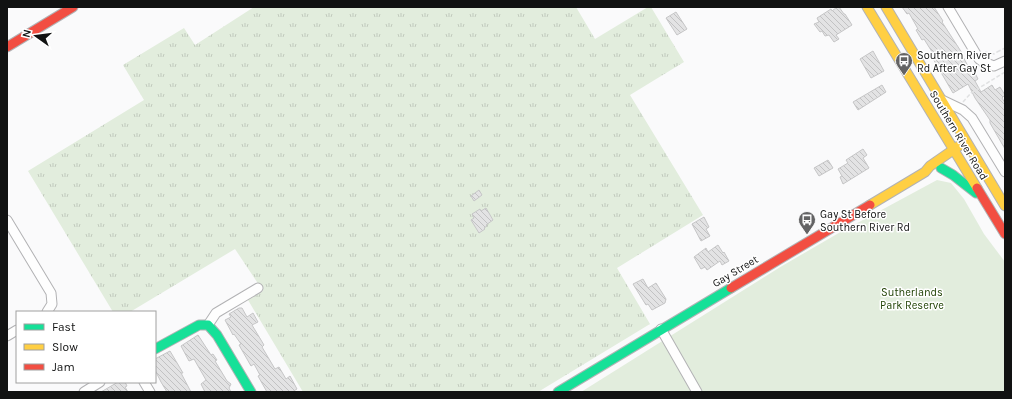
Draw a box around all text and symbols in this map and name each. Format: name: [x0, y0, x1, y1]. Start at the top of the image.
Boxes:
north arrow: [16, 16, 56, 56]
text: N: [20, 28, 34, 39]
place label: Southern River Rd After Gay St: [917, 49, 991, 75]
bus stop icon: Southern River Rd After Gay St: [894, 51, 914, 76]
street label: Southern River Road: [927, 88, 990, 182]
place label: Gay St Before Southern River Rd: [820, 208, 910, 234]
bus stop icon: Gay St Before Southern River Rd: [797, 210, 817, 235]
street label: Gay Street: [710, 253, 760, 290]
park label: Sutherlands Park Reserve: [880, 286, 944, 312]
legend: [16, 311, 156, 383]
text: Fast: [52, 320, 76, 334]
text: Slow: [52, 340, 78, 354]
text: Jam: [52, 360, 75, 374]

